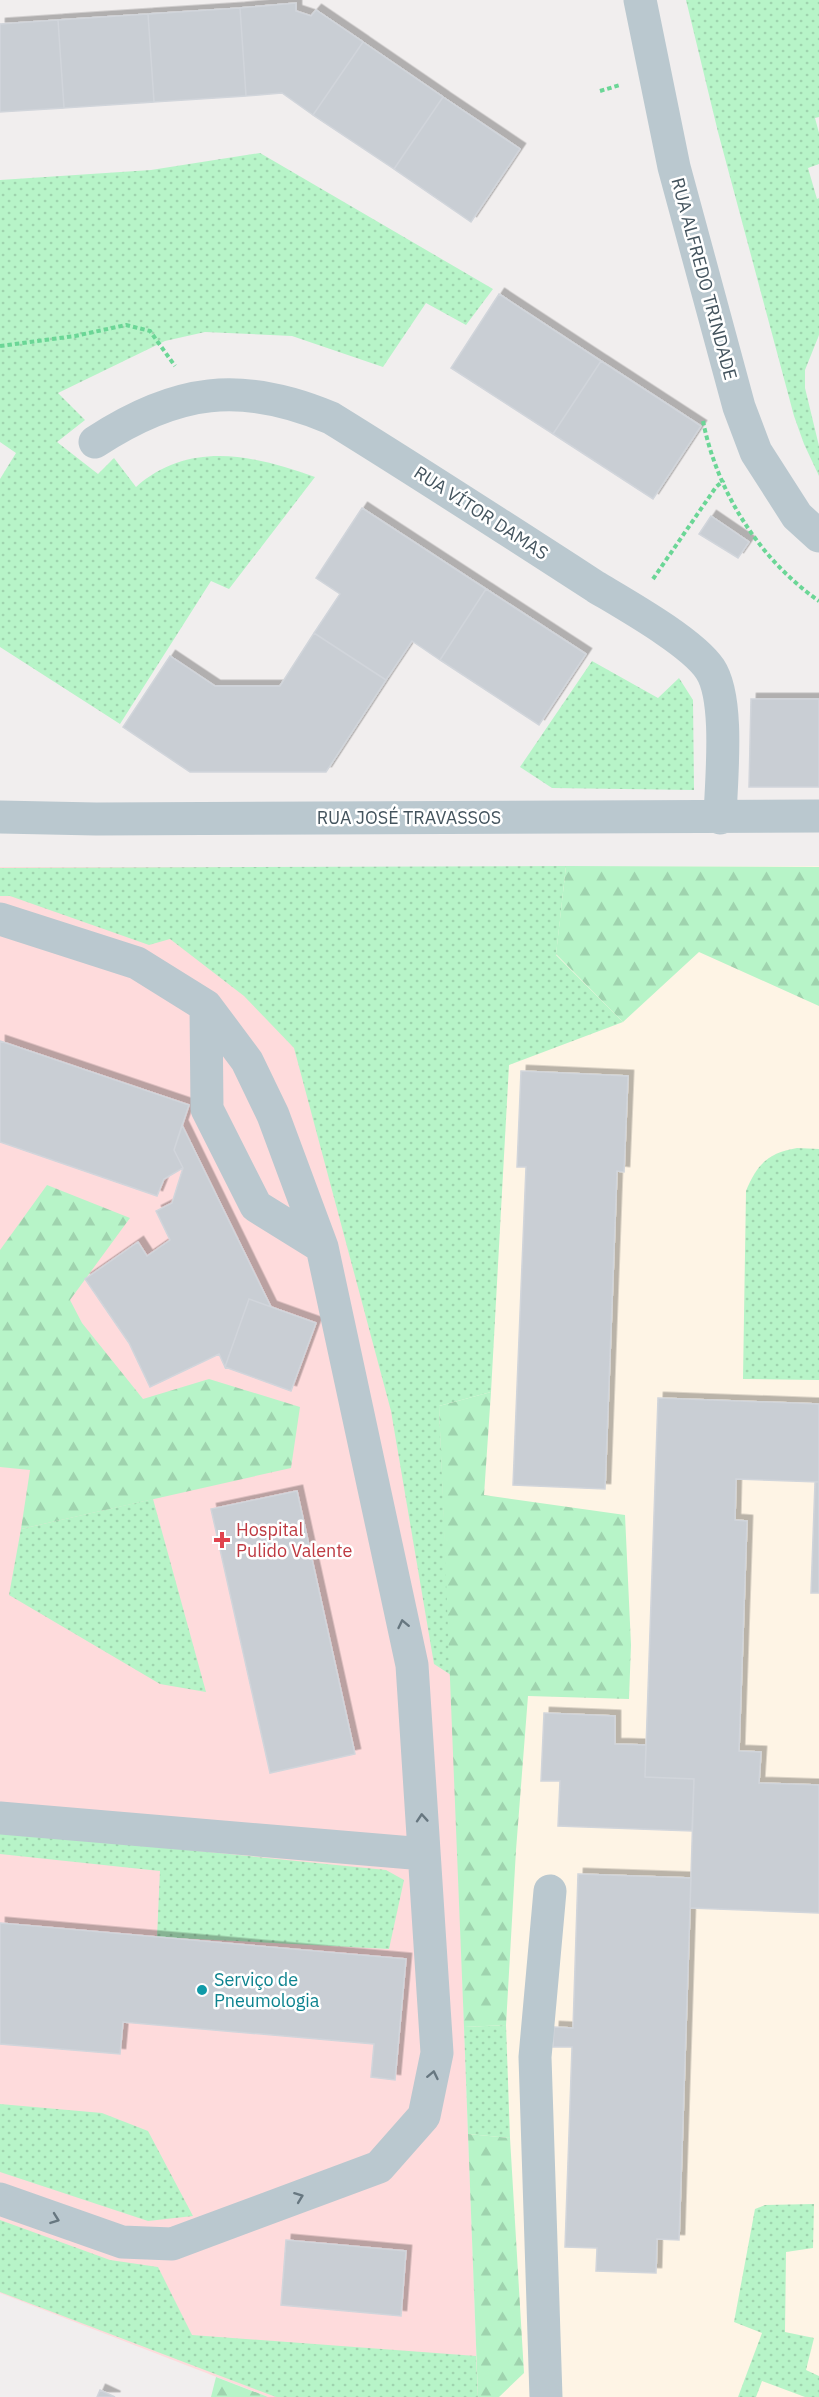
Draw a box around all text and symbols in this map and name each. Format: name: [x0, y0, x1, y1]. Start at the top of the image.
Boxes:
street label: RUA ALFREDO TRINDADE: [666, 175, 743, 383]
street label: RUA VÍTOR DAMAS: [410, 461, 553, 565]
street label: RUA JOSÉ TRAVASSOS: [317, 806, 501, 829]
place label: Hospital Pulido Valente: [236, 1518, 353, 1562]
marker: Hospital Pulido Valente: [213, 1531, 231, 1549]
one-way arrow: [397, 1619, 410, 1629]
one-way arrow: [416, 1813, 429, 1822]
place label: Serviço de Pneumologia: [214, 1968, 320, 2012]
marker: Serviço de Pneumologia: [195, 1983, 209, 1997]
one-way arrow: [426, 2070, 439, 2080]
one-way arrow: [294, 2191, 304, 2204]
one-way arrow: [49, 2211, 60, 2224]

